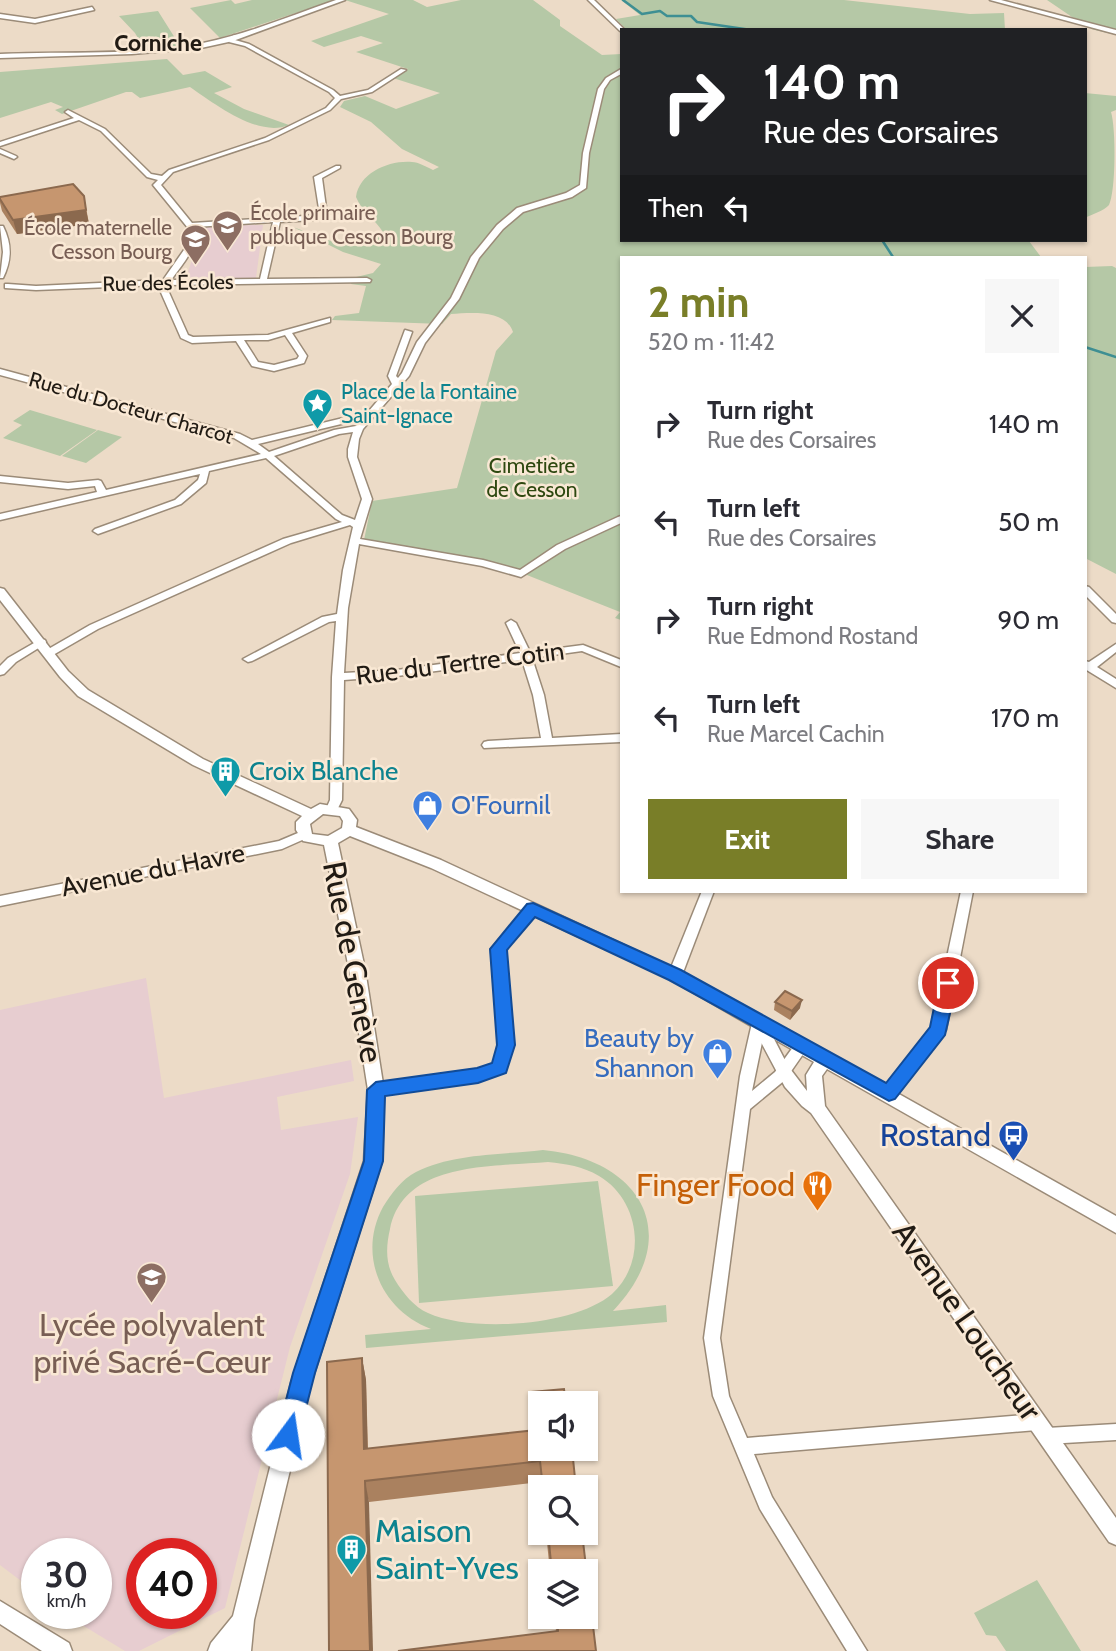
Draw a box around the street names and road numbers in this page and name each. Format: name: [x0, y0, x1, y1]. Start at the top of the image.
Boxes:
street label: Rue des Écoles: [102, 269, 234, 296]
street label: Rue du Docteur Charcot: [26, 366, 236, 449]
street label: Rue du Tertre Cotin: [354, 634, 566, 692]
street label: Avenue du Havre: [59, 837, 247, 903]
street label: Rue de Genève: [315, 858, 392, 1066]
street label: Avenue Loucheur: [884, 1214, 1051, 1428]

